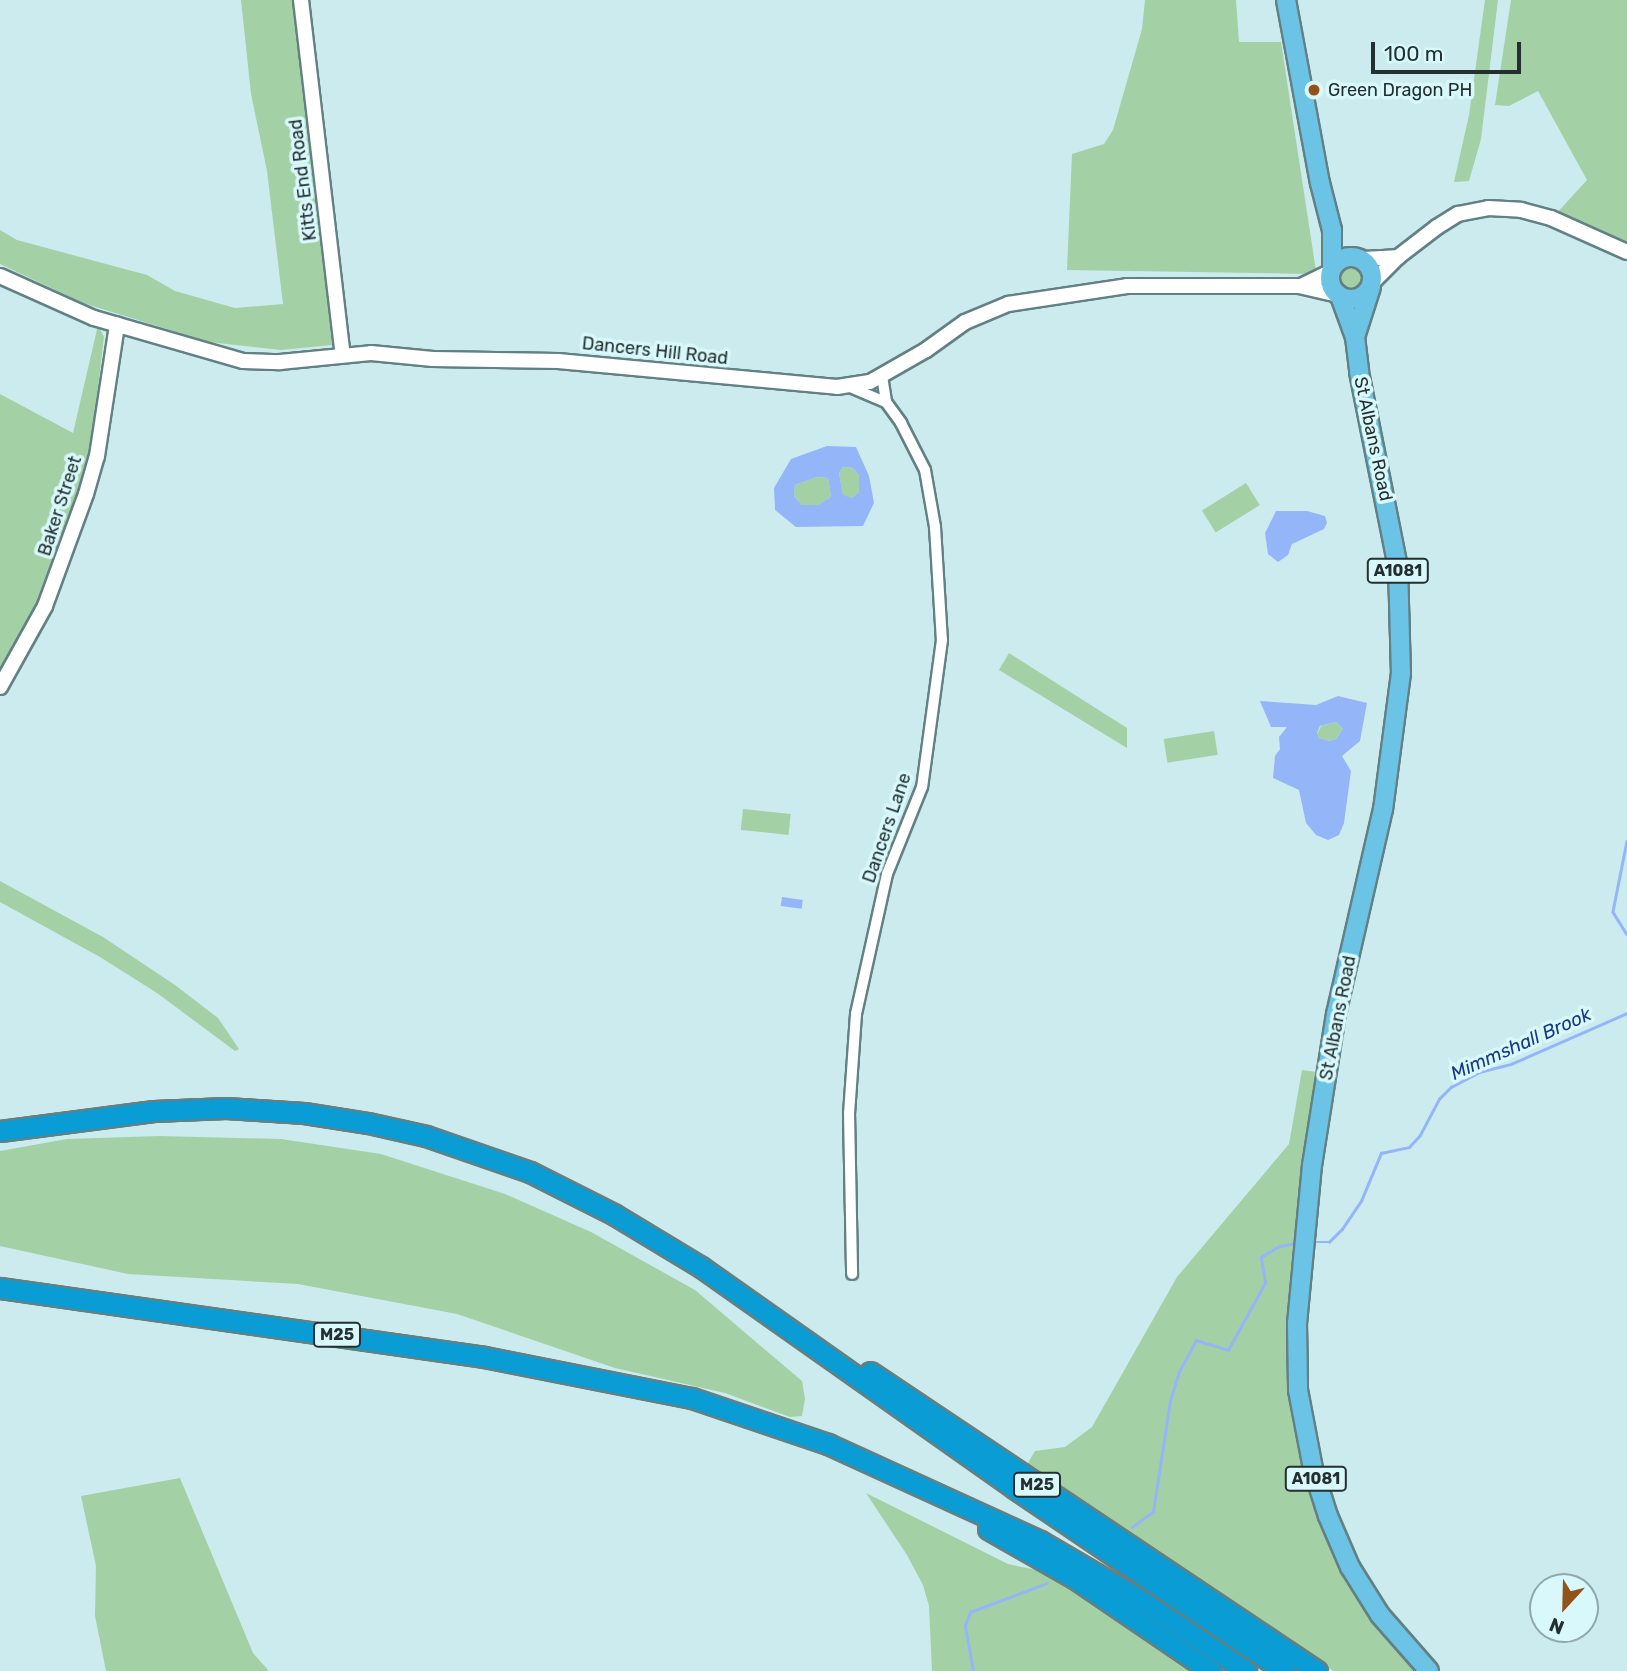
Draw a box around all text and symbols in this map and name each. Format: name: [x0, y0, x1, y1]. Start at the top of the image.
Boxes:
scale bar: [1375, 28, 1526, 72]
text: 100 m: [1384, 41, 1443, 66]
place label: Green Dragon PH: [1328, 79, 1472, 101]
marker: Green Dragon PH: [1306, 82, 1322, 98]
street label: Kitts End Road: [285, 118, 321, 242]
street label: Dancers Hill Road: [581, 333, 729, 369]
street label: St Albans Road: [1349, 375, 1397, 503]
street label: Baker Street: [34, 453, 86, 559]
road number: A1081: [1366, 558, 1430, 584]
street label: Dancers Lane: [858, 770, 916, 886]
street label: St Albans Road: [1315, 954, 1361, 1082]
water label: Mimmshall Brook: [1447, 1003, 1595, 1085]
road number: M25: [312, 1322, 362, 1348]
road number: A1081: [1284, 1466, 1348, 1492]
road number: M25: [1012, 1472, 1062, 1498]
north arrow: [1529, 1573, 1599, 1643]
text: N: [1546, 1613, 1567, 1639]

